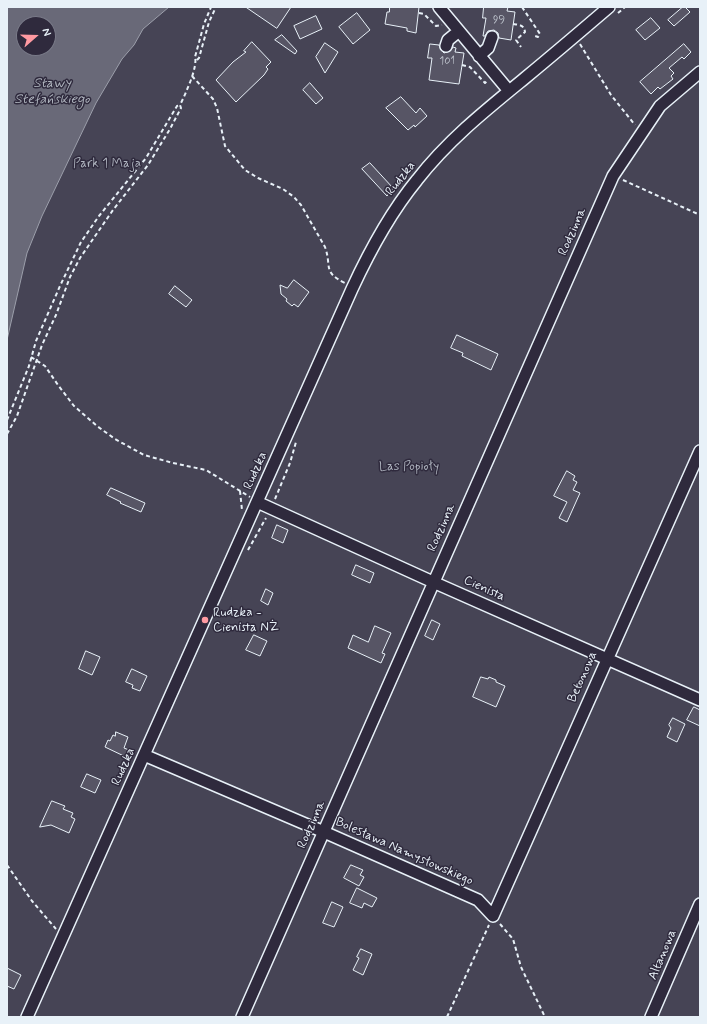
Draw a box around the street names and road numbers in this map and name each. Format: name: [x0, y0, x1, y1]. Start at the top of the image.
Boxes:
street label: Rudzka: [383, 159, 419, 199]
street label: Rodzinna: [556, 206, 590, 258]
street label: Rudzka: [241, 450, 271, 492]
street label: Rodzinna: [425, 502, 459, 554]
street label: Cienista: [461, 573, 507, 605]
street label: Betonowa: [565, 649, 601, 705]
street label: Rudzka: [109, 746, 139, 788]
street label: Rodzinna: [295, 799, 329, 851]
street label: Bolesława Namysłowskiego: [333, 815, 475, 889]
street label: Altanowa: [645, 928, 681, 982]

